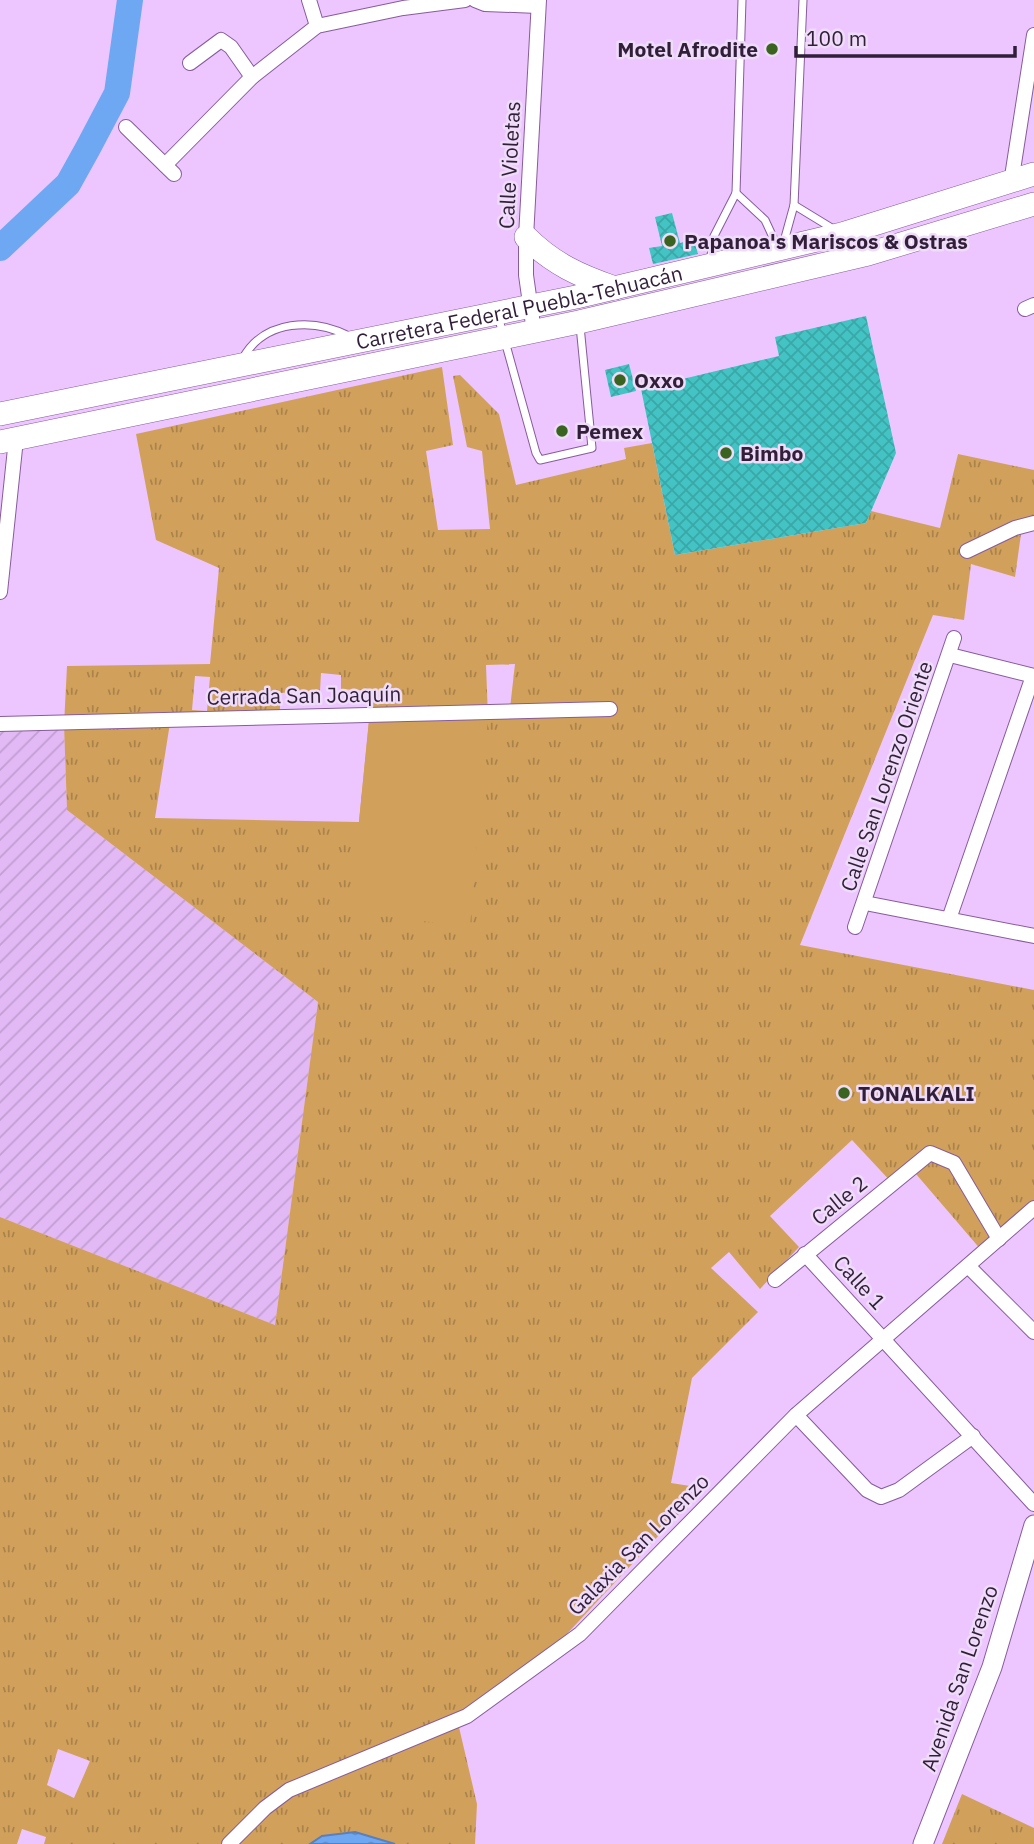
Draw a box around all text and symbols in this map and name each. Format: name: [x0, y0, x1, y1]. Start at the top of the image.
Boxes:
scale bar: [796, 14, 1015, 58]
text: 100 m: [806, 24, 867, 52]
place label: Motel Afrodite: [617, 35, 758, 63]
marker: Motel Afrodite: [764, 41, 780, 57]
street label: Calle Violetas: [492, 100, 526, 230]
place label: Papanoa's Mariscos & Ostras: [684, 227, 968, 255]
marker: Papanoa's Mariscos & Ostras: [662, 233, 678, 249]
street label: Carretera Federal Puebla-Tehuacán: [353, 258, 685, 355]
place label: Oxxo: [634, 366, 684, 394]
marker: Oxxo: [612, 372, 628, 388]
place label: Pemex: [576, 417, 643, 445]
marker: Pemex: [554, 423, 570, 439]
place label: Bimbo: [740, 439, 804, 467]
marker: Bimbo: [718, 445, 734, 461]
street label: Calle San Lorenzo Oriente: [833, 657, 939, 895]
street label: Cerrada San Joaquín: [206, 679, 402, 711]
place label: TONALKALI: [858, 1079, 975, 1107]
marker: TONALKALI: [836, 1085, 852, 1101]
street label: Calle 2: [805, 1169, 873, 1231]
street label: Calle 1: [828, 1249, 892, 1315]
street label: Galaxia San Lorenzo: [561, 1467, 715, 1621]
street label: Avenida San Lorenzo: [914, 1581, 1004, 1775]

